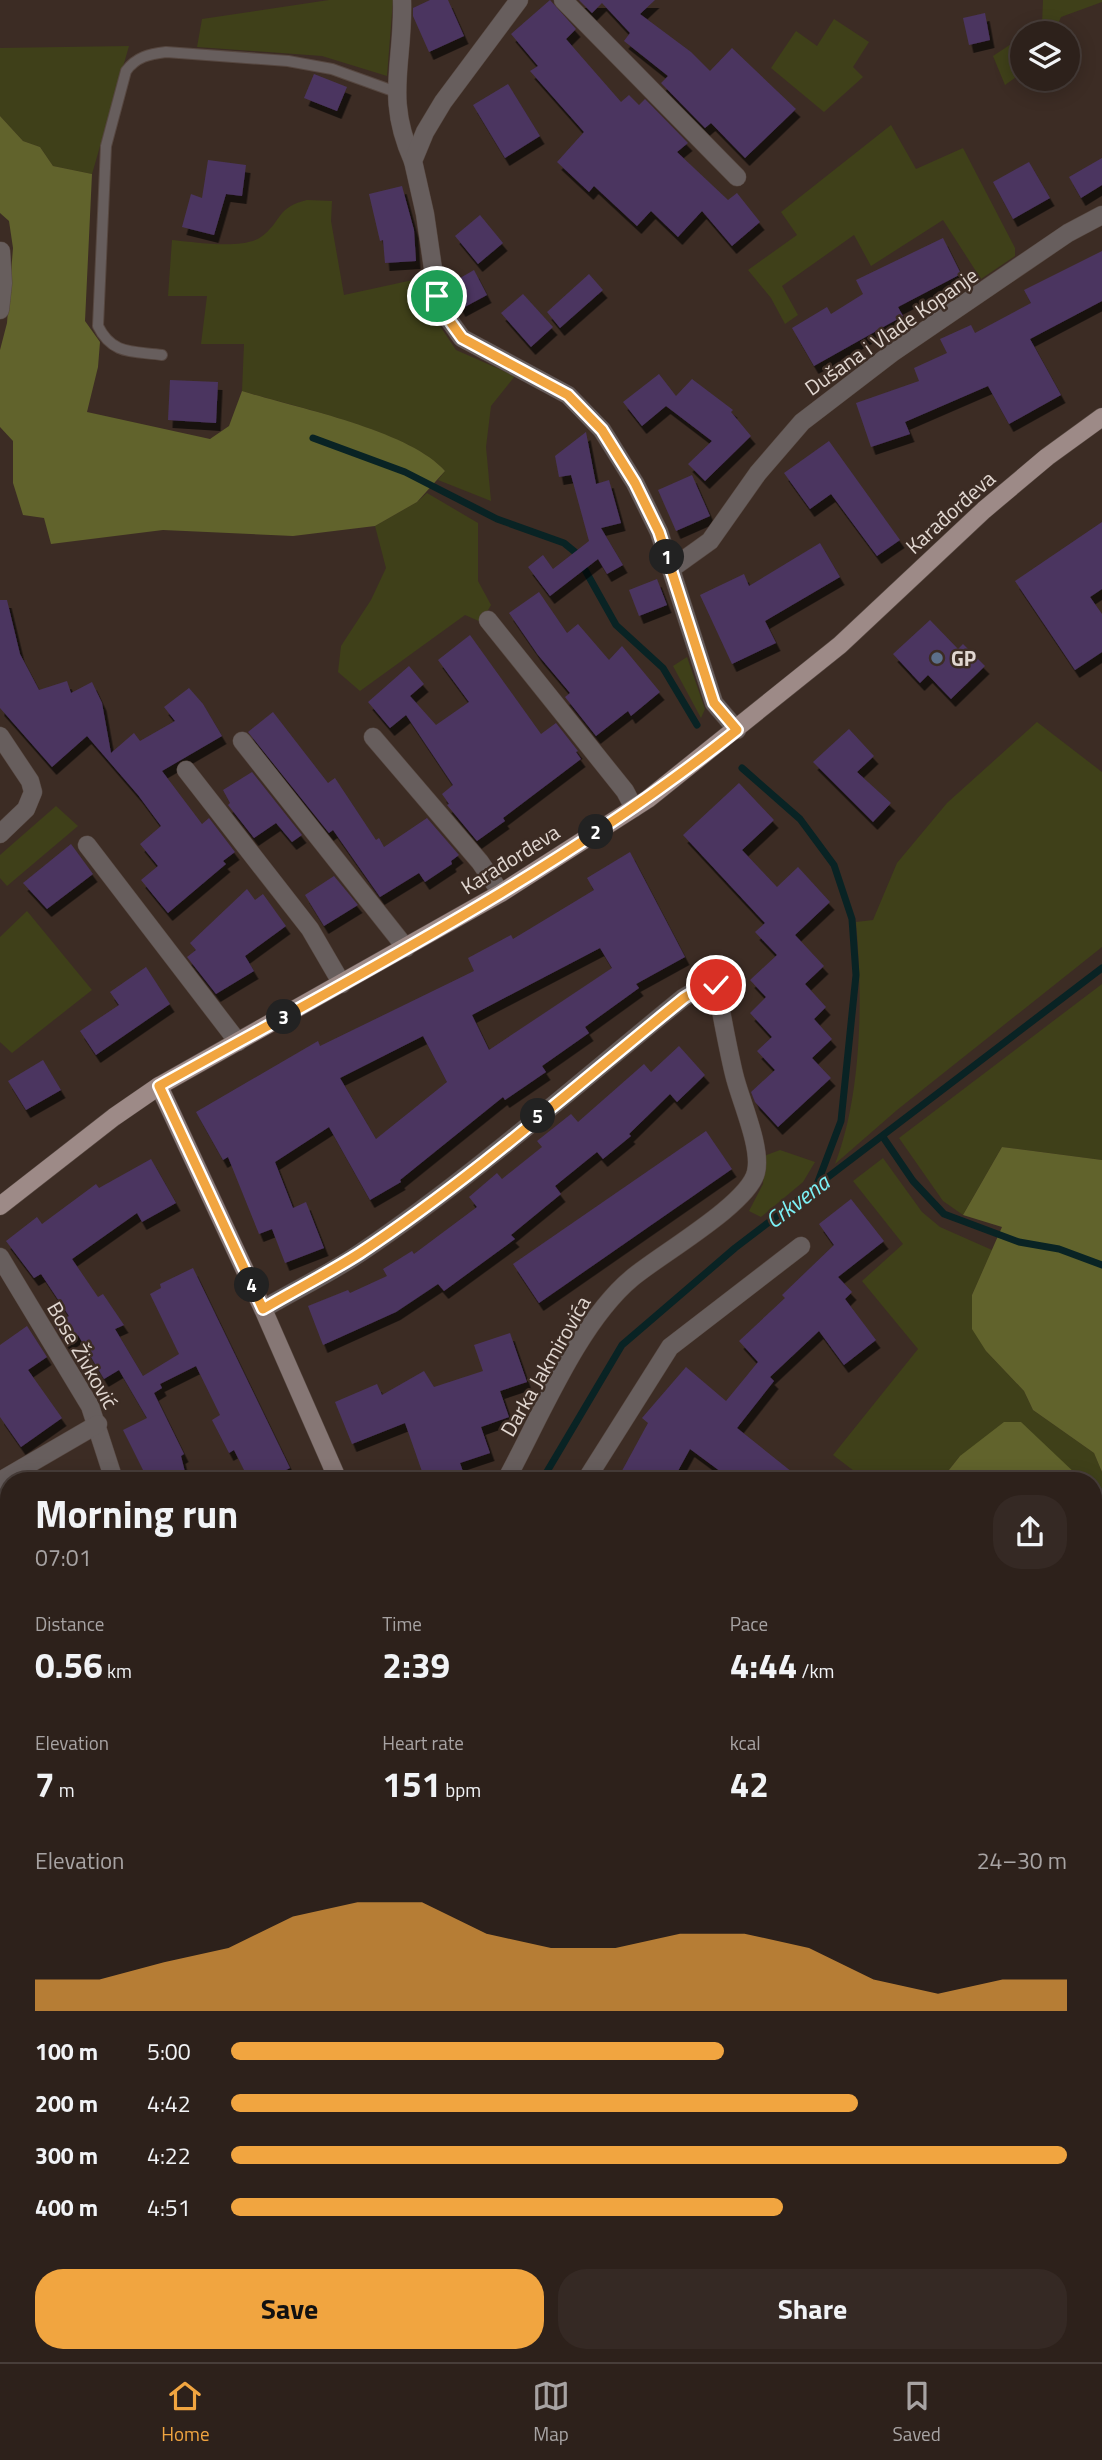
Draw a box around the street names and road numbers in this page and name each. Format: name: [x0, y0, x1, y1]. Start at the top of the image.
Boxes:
street label: Dušana i Vlade Kopanje: [798, 259, 984, 403]
street label: Karađorđeva: [898, 463, 1002, 561]
street label: Karađorđeva: [454, 816, 566, 902]
street label: Darka Jakmirovića: [492, 1289, 598, 1442]
street label: Bose Živković: [39, 1295, 127, 1415]

